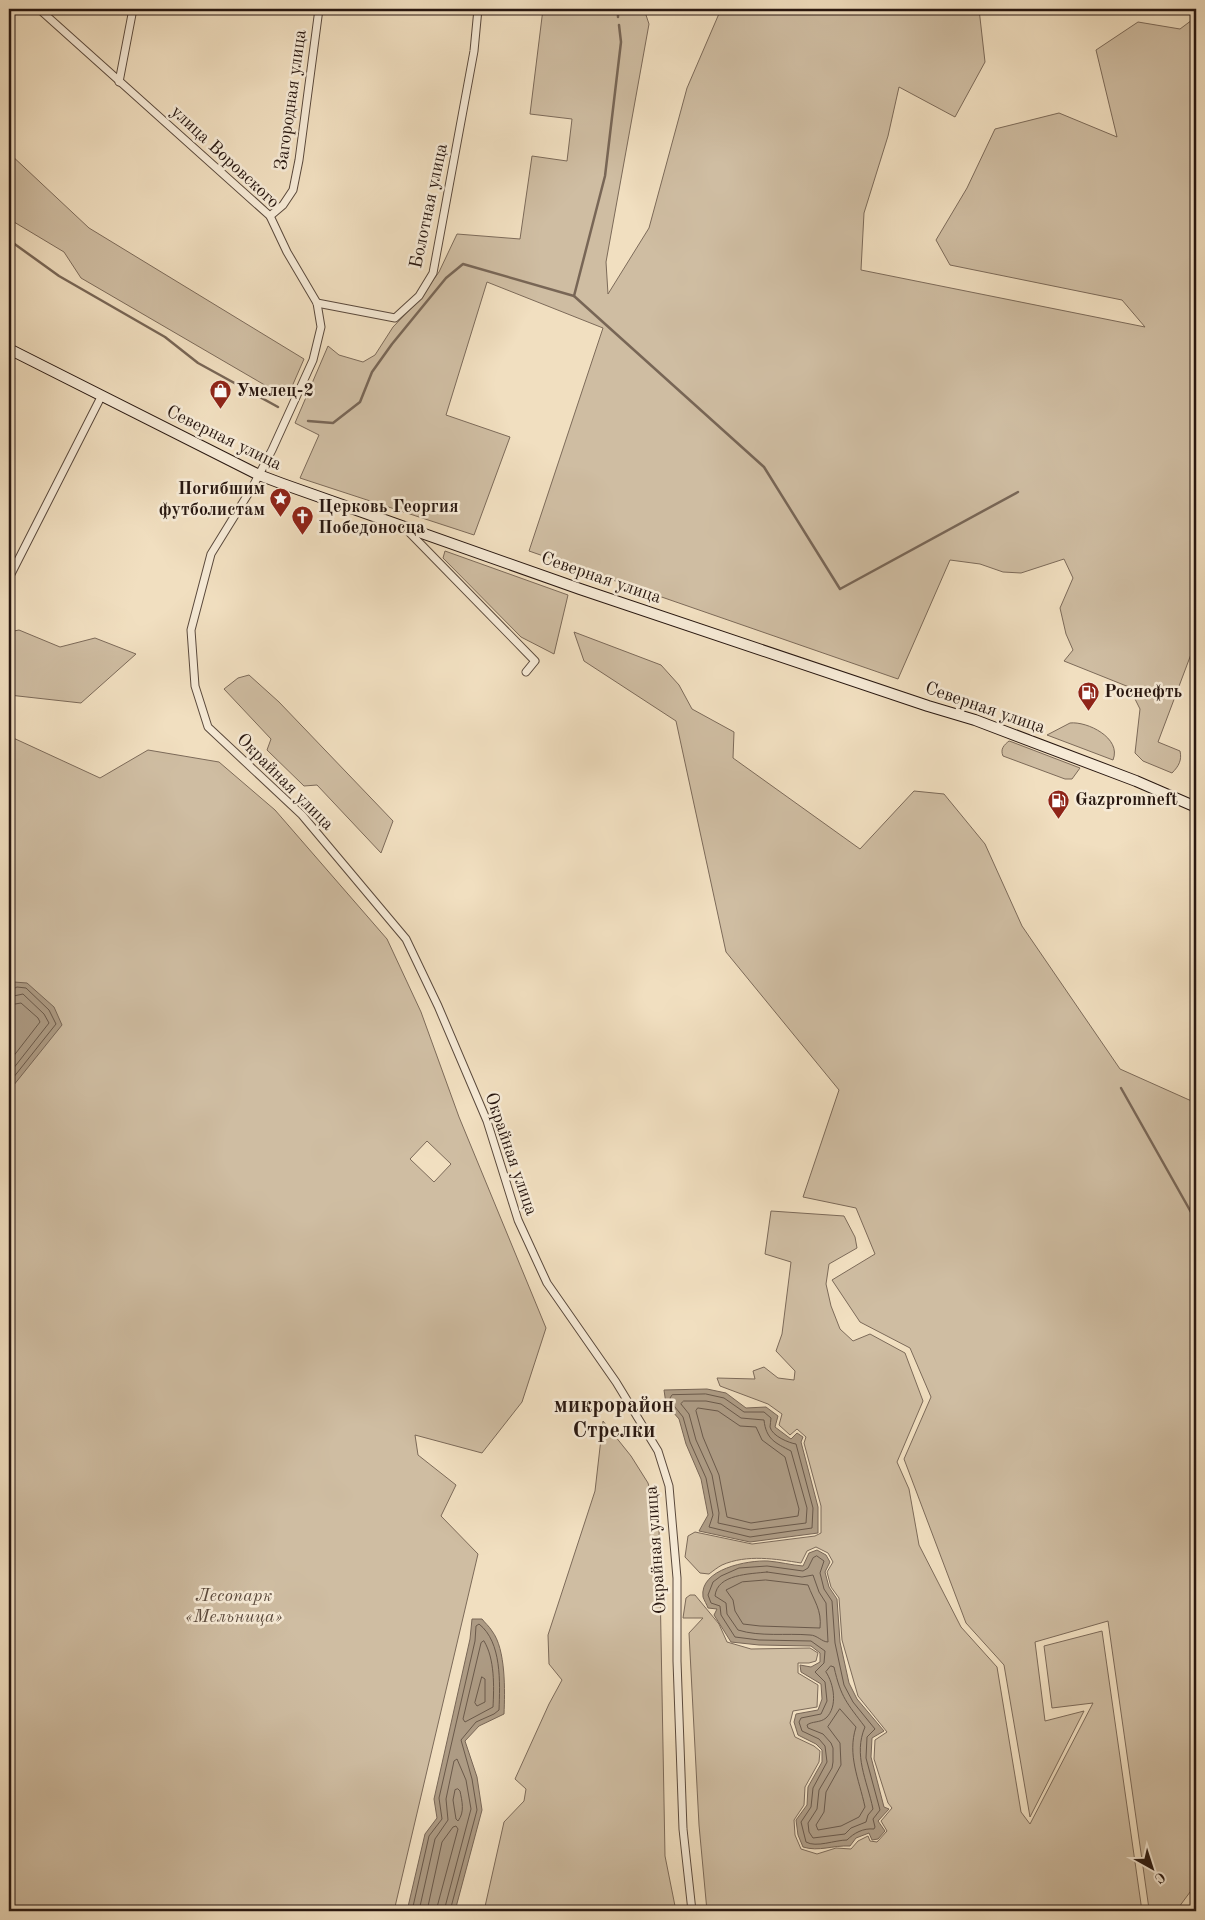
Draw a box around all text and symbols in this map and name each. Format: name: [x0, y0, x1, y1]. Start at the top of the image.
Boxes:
street label: Загородная улица: [272, 28, 310, 171]
street label: улица Воровского: [167, 102, 283, 212]
street label: Болотная улица: [407, 142, 451, 270]
shop icon: Умелец-2: [208, 379, 232, 410]
place label: Умелец-2: [236, 382, 314, 400]
street label: Северная улица: [164, 402, 285, 474]
place label: Погибшим футболистам: [159, 480, 265, 520]
place icon: Погибшим футболистам: [269, 487, 293, 518]
place label: Церковь Георгия Победоносца: [318, 498, 459, 537]
church icon: Церковь Георгия Победоносца: [290, 505, 314, 536]
street label: Северная улица: [539, 549, 663, 607]
street label: Северная улица: [923, 679, 1047, 737]
fuel station icon: Роснефть: [1076, 680, 1100, 711]
place label: Роснефть: [1104, 683, 1183, 702]
street label: Окрайная улица: [233, 730, 337, 834]
fuel station icon: Gazpromneft: [1047, 788, 1071, 819]
place label: Gazpromneft: [1075, 791, 1178, 809]
street label: Окрайная улица: [482, 1090, 540, 1218]
district label: микрорайон Стрелки: [554, 1395, 674, 1442]
street label: Окрайная улица: [643, 1485, 669, 1615]
park label: Лесопарк «Мельница»: [185, 1587, 283, 1626]
north arrow: [1128, 1842, 1178, 1892]
text: С: [1152, 1869, 1168, 1886]

